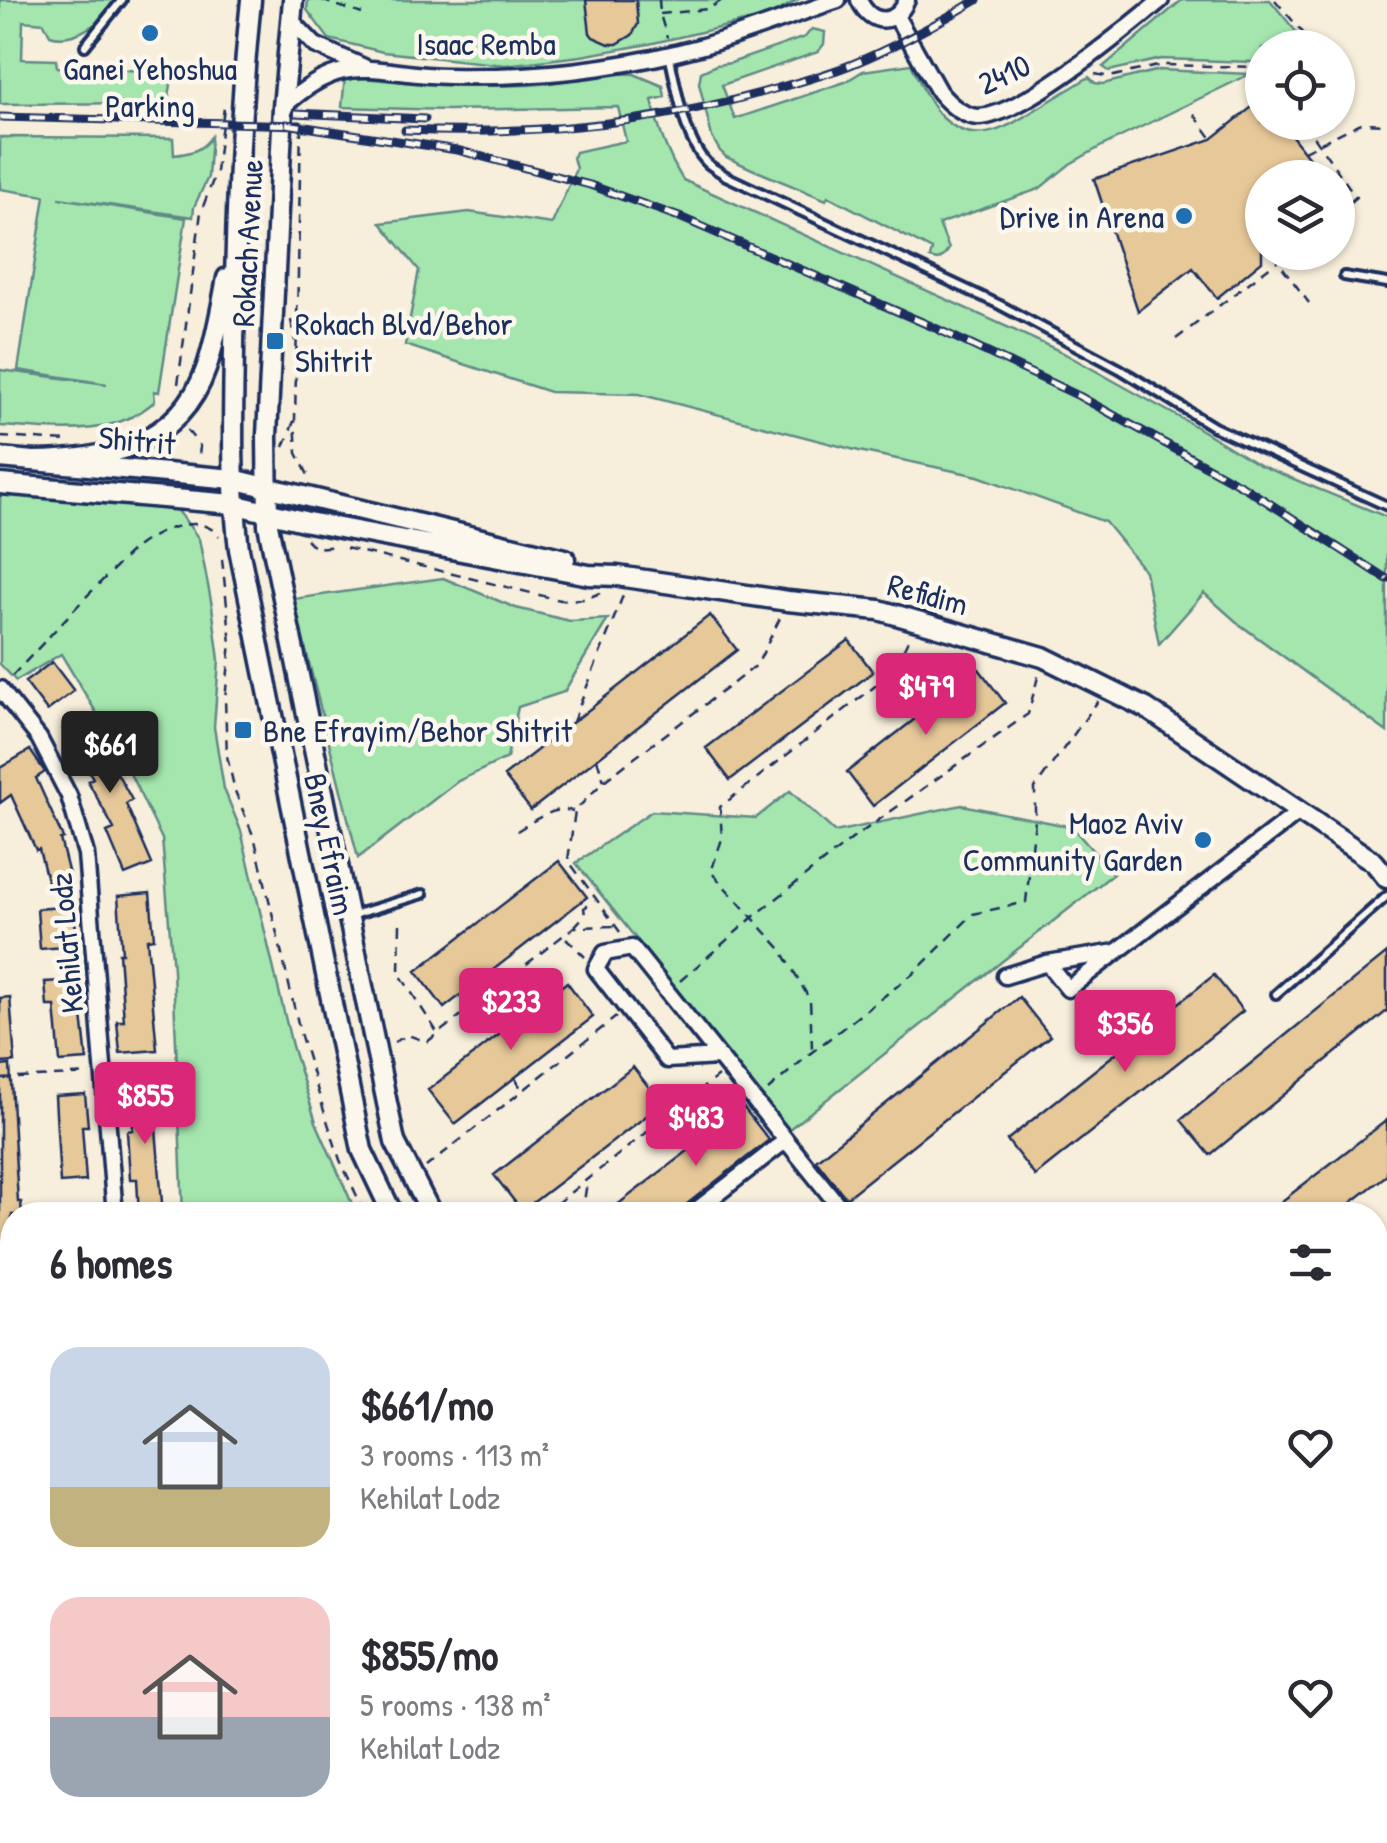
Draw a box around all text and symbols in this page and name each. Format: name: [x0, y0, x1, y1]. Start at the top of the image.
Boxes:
marker: Ganei Yehoshua Parking: [139, 22, 161, 44]
street label: Isaac Remba: [416, 22, 556, 65]
map controls: [1245, 30, 1355, 270]
button: locate: [1245, 30, 1355, 140]
street label: 2410: [971, 43, 1037, 105]
place label: Ganei Yehoshua Parking: [63, 47, 237, 127]
street label: Rokach Avenue: [221, 158, 273, 328]
button: layers: [1245, 160, 1355, 270]
place label: Drive in Arena: [1000, 195, 1164, 238]
marker: Drive in Arena: [1173, 205, 1195, 227]
place label: Rokach Blvd/Behor Shitrit: [295, 302, 513, 382]
marker: Rokach Blvd/Behor Shitrit: [264, 330, 286, 352]
street label: Shitrit: [97, 415, 178, 465]
street label: Refidim: [883, 563, 973, 625]
pin: $479: [867, 653, 985, 738]
text: $479: [898, 664, 954, 707]
place label: Bne Efrayim/Behor Shitrit: [263, 709, 573, 752]
pin: $661: [51, 711, 169, 796]
marker: Bne Efrayim/Behor Shitrit: [232, 719, 254, 741]
text: $661: [83, 722, 137, 765]
street label: Bney Efraim: [294, 769, 366, 919]
place label: Maoz Aviv Community Garden: [963, 801, 1183, 881]
marker: Maoz Aviv Community Garden: [1192, 829, 1214, 851]
street label: Kehilat Lodz: [38, 871, 94, 1015]
pin: $233: [452, 968, 570, 1053]
text: $233: [481, 979, 541, 1022]
pin: $356: [1066, 990, 1184, 1075]
text: $356: [1097, 1001, 1153, 1044]
pin: $855: [86, 1062, 204, 1147]
text: $855: [116, 1073, 174, 1116]
pin: $483: [637, 1084, 755, 1169]
text: $483: [668, 1095, 724, 1138]
text: 6 homes: [50, 1234, 172, 1291]
icon: filters: [1283, 1235, 1338, 1290]
text: $661/mo: [360, 1376, 493, 1433]
icon: home: [130, 1387, 250, 1507]
icon: heart: [1283, 1420, 1338, 1475]
text: 3 rooms · 113 m²: [360, 1433, 549, 1476]
text: Kehilat Lodz: [360, 1476, 500, 1519]
text: $855/mo: [360, 1626, 498, 1683]
icon: home: [130, 1637, 250, 1757]
icon: heart: [1283, 1670, 1338, 1725]
text: 5 rooms · 138 m²: [360, 1683, 551, 1726]
text: Kehilat Lodz: [360, 1726, 500, 1769]

